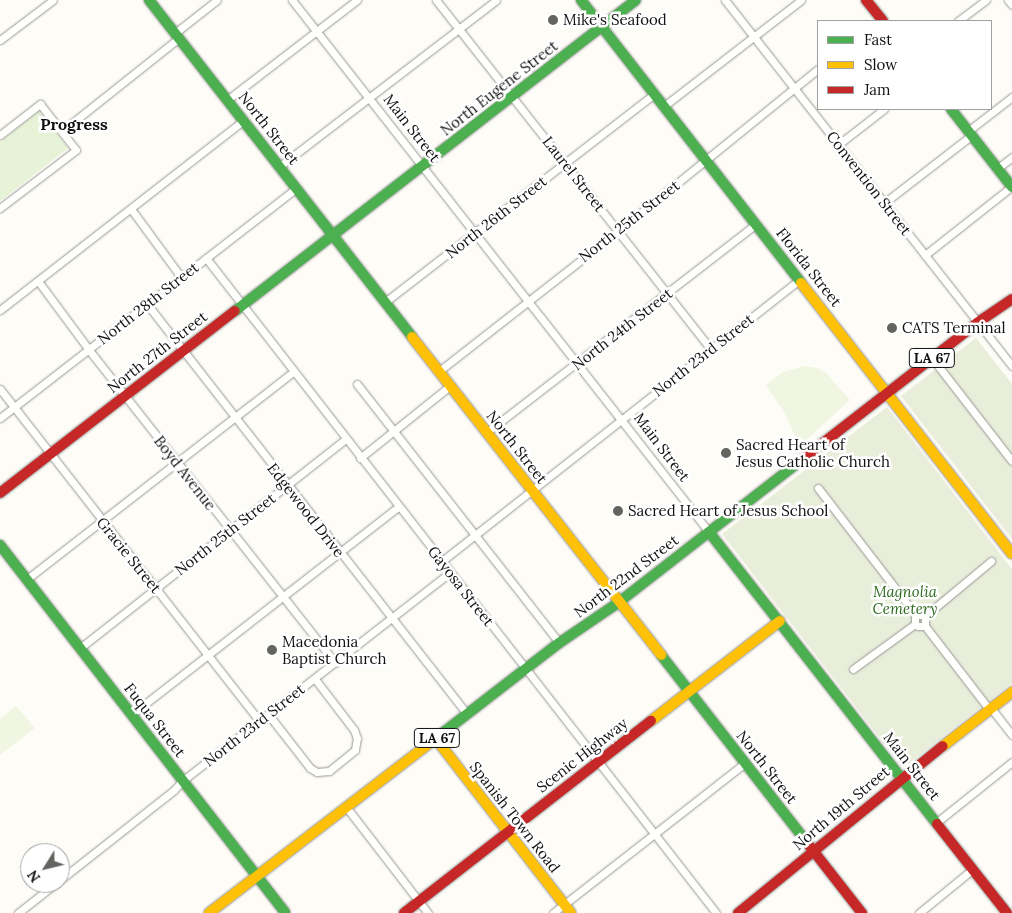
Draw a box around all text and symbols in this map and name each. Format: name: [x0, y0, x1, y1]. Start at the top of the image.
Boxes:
place label: Mike's Seafood: [563, 11, 667, 29]
marker: Mike's Seafood: [547, 14, 559, 26]
legend: [817, 20, 992, 110]
text: Fast: [864, 30, 892, 49]
street label: North Eugene Street: [437, 37, 561, 139]
text: Slow: [864, 55, 897, 74]
text: Jam: [864, 80, 891, 99]
street label: North Street: [235, 88, 303, 168]
street label: Main Street: [380, 90, 444, 166]
district label: Progress: [40, 114, 108, 134]
street label: Convention Street: [823, 127, 915, 239]
street label: Laurel Street: [539, 133, 609, 215]
street label: North 26th Street: [442, 172, 550, 262]
street label: North 25th Street: [575, 176, 683, 266]
street label: Florida Street: [773, 224, 845, 310]
street label: North 28th Street: [94, 258, 202, 348]
street label: North 24th Street: [568, 284, 676, 374]
street label: North 27th Street: [104, 307, 210, 397]
street label: North 23rd Street: [649, 310, 757, 400]
place label: CATS Terminal: [902, 319, 1005, 337]
marker: CATS Terminal: [886, 322, 898, 334]
road number: LA 67: [908, 346, 956, 369]
street label: North Street: [483, 407, 551, 487]
street label: Main Street: [630, 409, 694, 485]
street label: Boyd Avenue: [150, 432, 220, 514]
place label: Sacred Heart of Jesus Catholic Church: [736, 435, 890, 470]
marker: Sacred Heart of Jesus Catholic Church: [720, 447, 732, 459]
street label: Edgewood Drive: [264, 459, 348, 561]
street label: North 25th Street: [171, 489, 279, 579]
place label: Sacred Heart of Jesus School: [628, 502, 828, 520]
marker: Sacred Heart of Jesus School: [612, 505, 624, 517]
street label: Gracie Street: [93, 513, 165, 597]
street label: North 22nd Street: [570, 531, 682, 621]
street label: Gayosa Street: [424, 542, 498, 630]
park label: Magnolia Cemetery: [872, 582, 938, 617]
place label: Macedonia Baptist Church: [282, 632, 387, 667]
marker: Macedonia Baptist Church: [266, 644, 278, 656]
street label: Fuqua Street: [121, 679, 189, 761]
street label: North 23rd Street: [200, 680, 308, 770]
street label: Scenic Highway: [533, 714, 631, 796]
road number: LA 67: [413, 726, 461, 750]
street label: North Street: [733, 727, 801, 807]
street label: Main Street: [880, 728, 944, 804]
street label: Spanish Town Road: [466, 758, 564, 876]
street label: North 19th Street: [789, 762, 893, 854]
north arrow: [20, 843, 70, 893]
text: N: [23, 867, 44, 886]

